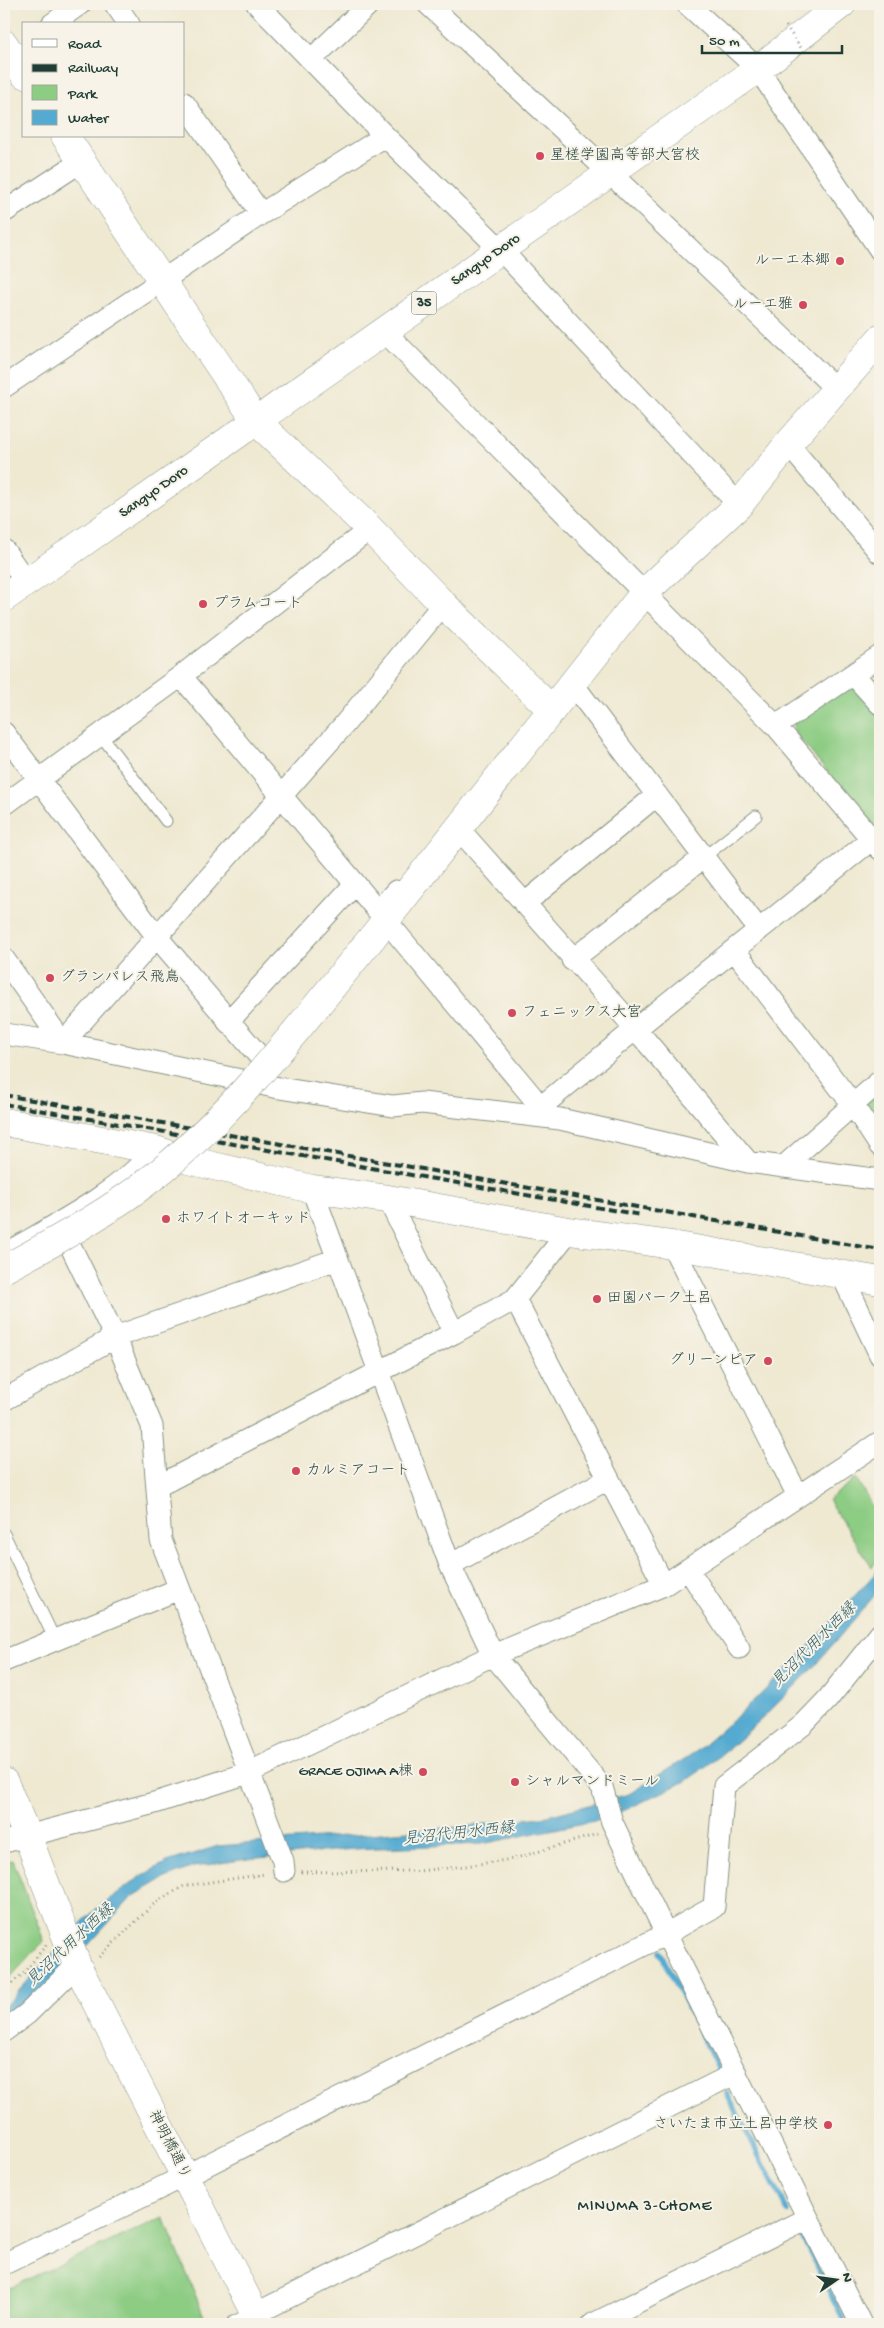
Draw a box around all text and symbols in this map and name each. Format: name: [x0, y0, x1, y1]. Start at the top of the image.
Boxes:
legend: [22, 22, 185, 138]
scale bar: [702, 22, 842, 54]
text: 50 m: [709, 33, 740, 51]
text: Road: [68, 36, 102, 54]
text: Railway: [68, 60, 119, 78]
text: Park: [67, 86, 98, 104]
text: Water: [68, 110, 110, 128]
place label: 星槎学園高等部大宮校: [550, 146, 700, 165]
marker: 星槎学園高等部大宮校: [534, 150, 546, 162]
street label: Sangyo Doro: [448, 229, 524, 290]
place label: ルーエ本郷: [754, 251, 830, 270]
marker: ルーエ本郷: [834, 255, 846, 267]
road number: 35: [412, 292, 436, 314]
place label: ルーエ雅: [732, 295, 793, 314]
marker: ルーエ雅: [797, 299, 809, 311]
street label: Sangyo Doro: [116, 461, 192, 522]
place label: プラムコート: [213, 595, 303, 613]
marker: プラムコート: [197, 598, 209, 610]
place label: グランパレス飛鳥: [60, 968, 179, 987]
marker: グランパレス飛鳥: [44, 972, 56, 984]
place label: フェニックス大宮: [522, 1003, 642, 1022]
marker: フェニックス大宮: [506, 1007, 518, 1019]
place label: ホワイトオーキッド: [176, 1210, 311, 1228]
marker: ホワイトオーキッド: [160, 1213, 172, 1225]
place label: 田園パーク土呂: [607, 1290, 712, 1308]
marker: 田園パーク土呂: [591, 1293, 603, 1305]
place label: グリーンピア: [669, 1351, 758, 1370]
marker: グリーンピア: [762, 1355, 774, 1367]
place label: カルミアコート: [306, 1462, 410, 1480]
marker: カルミアコート: [290, 1465, 302, 1477]
water label: 見沼代用水西縁: [768, 1598, 863, 1692]
place label: GRACE OJIMA A棟: [299, 1762, 413, 1781]
marker: GRACE OJIMA A棟: [417, 1766, 429, 1778]
place label: シャルマンドミール: [525, 1773, 659, 1791]
marker: シャルマンドミール: [509, 1776, 521, 1788]
water label: 見沼代用水西縁: [402, 1818, 518, 1850]
water label: 見沼代用水西縁: [23, 1899, 120, 1991]
street label: 神明橋通り: [144, 2107, 195, 2183]
place label: さいたま市立土呂中学校: [654, 2115, 818, 2134]
marker: さいたま市立土呂中学校: [822, 2119, 834, 2131]
district label: MINUMA 3-CHOME: [578, 2198, 712, 2217]
north arrow: [812, 2256, 862, 2306]
text: N: [837, 2271, 856, 2284]

